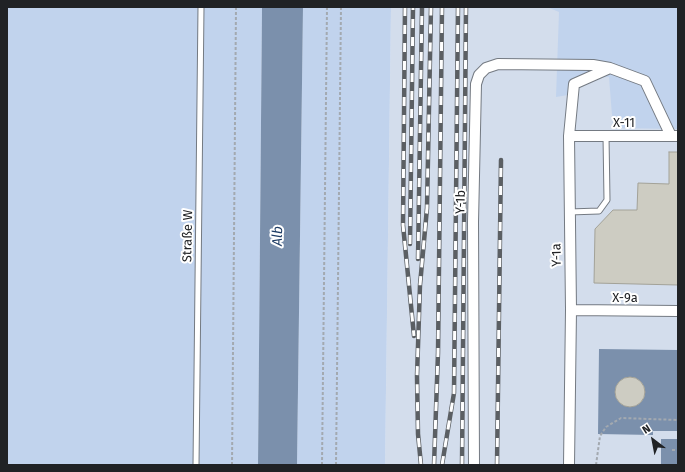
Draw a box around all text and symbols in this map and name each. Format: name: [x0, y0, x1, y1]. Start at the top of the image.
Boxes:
street label: X-11: [613, 115, 635, 131]
street label: Y-1b: [453, 190, 469, 214]
street label: Straße W: [180, 210, 196, 262]
water label: Alb: [269, 226, 287, 246]
street label: Y-1a: [549, 243, 565, 267]
street label: X-9a: [612, 290, 638, 306]
north arrow: [633, 420, 673, 460]
text: N: [640, 422, 653, 437]

